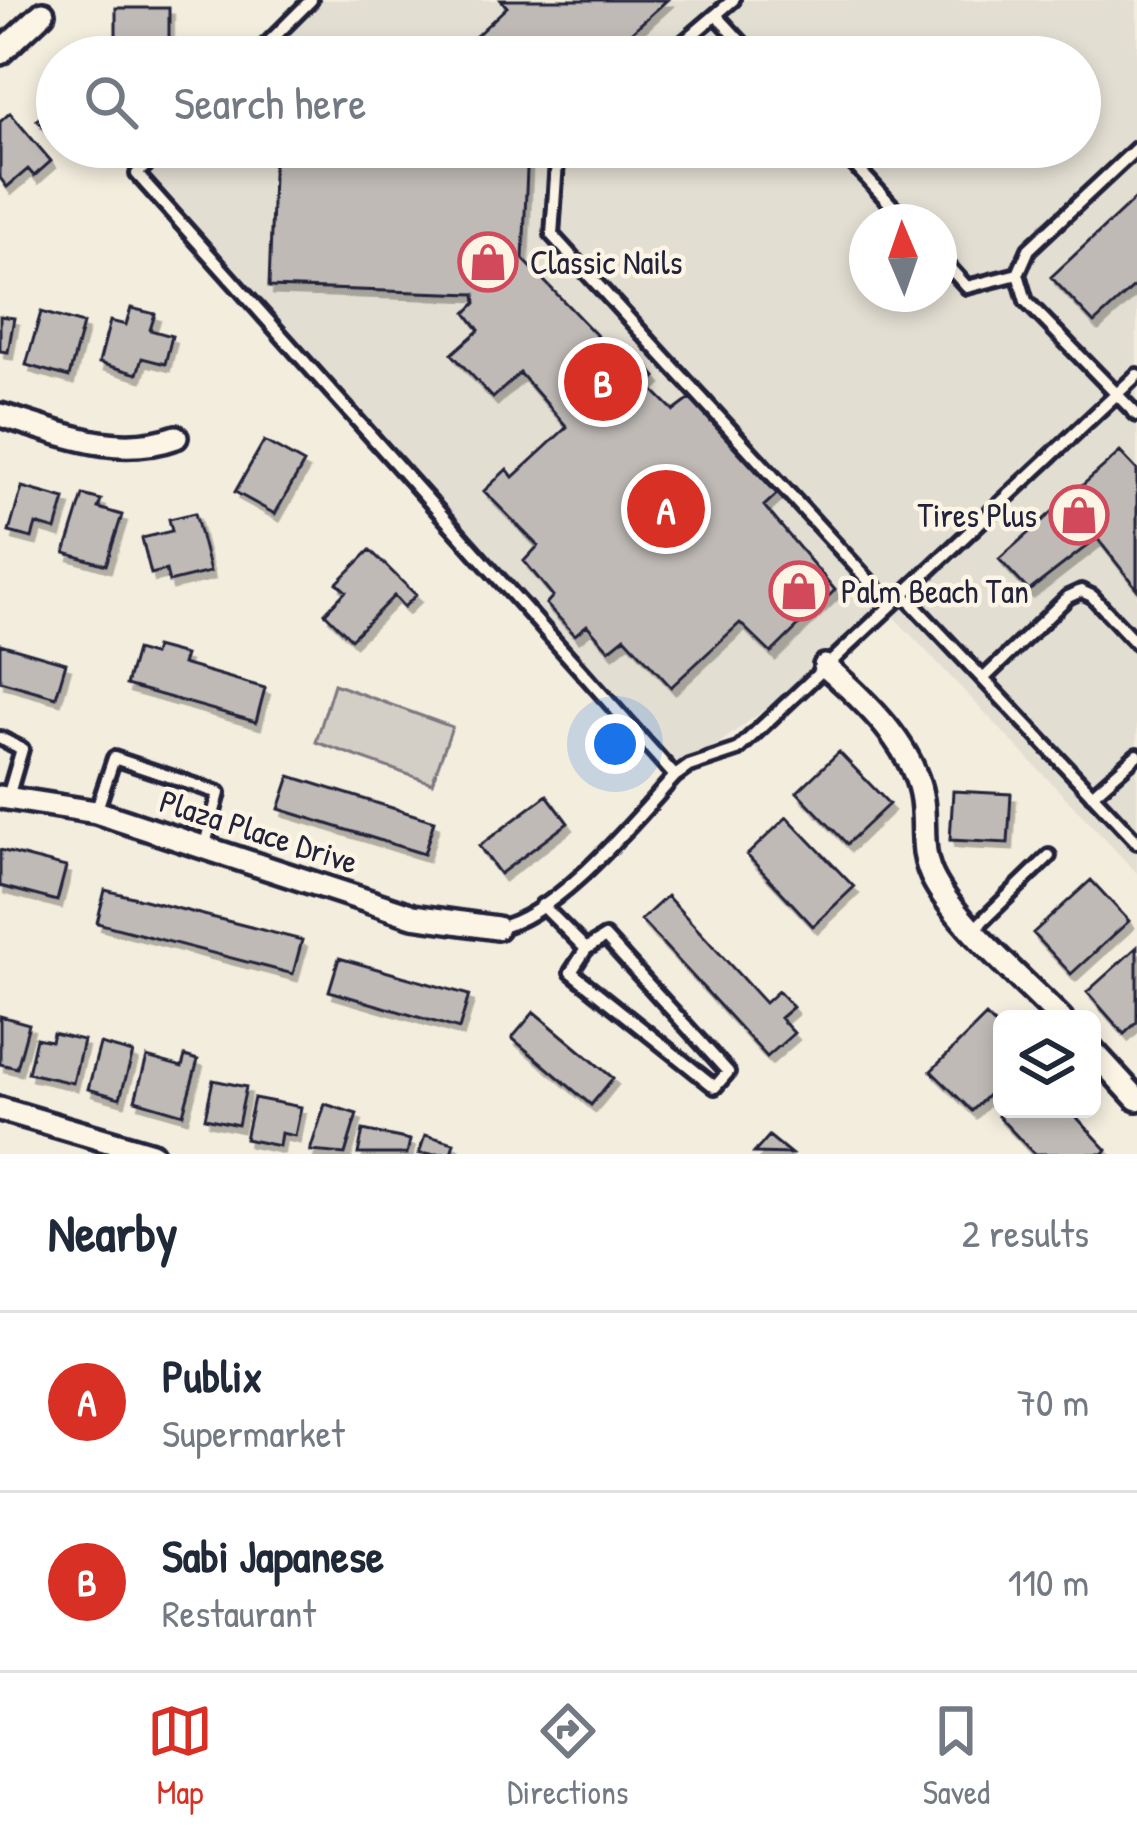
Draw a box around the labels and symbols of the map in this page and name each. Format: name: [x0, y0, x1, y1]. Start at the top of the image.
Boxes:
north arrow: [849, 204, 957, 312]
shop icon: Classic Nails: [457, 231, 519, 293]
place label: Classic Nails: [530, 240, 682, 284]
pin: B: [564, 337, 642, 427]
pin: A: [627, 464, 705, 554]
shop icon: Tires Plus: [1048, 484, 1110, 546]
place label: Tires Plus: [917, 493, 1037, 537]
shop icon: Palm Beach Tan: [768, 560, 830, 622]
place label: Palm Beach Tan: [841, 569, 1029, 613]
your location: [585, 714, 645, 774]
street label: Plaza Place Drive: [154, 778, 364, 884]

